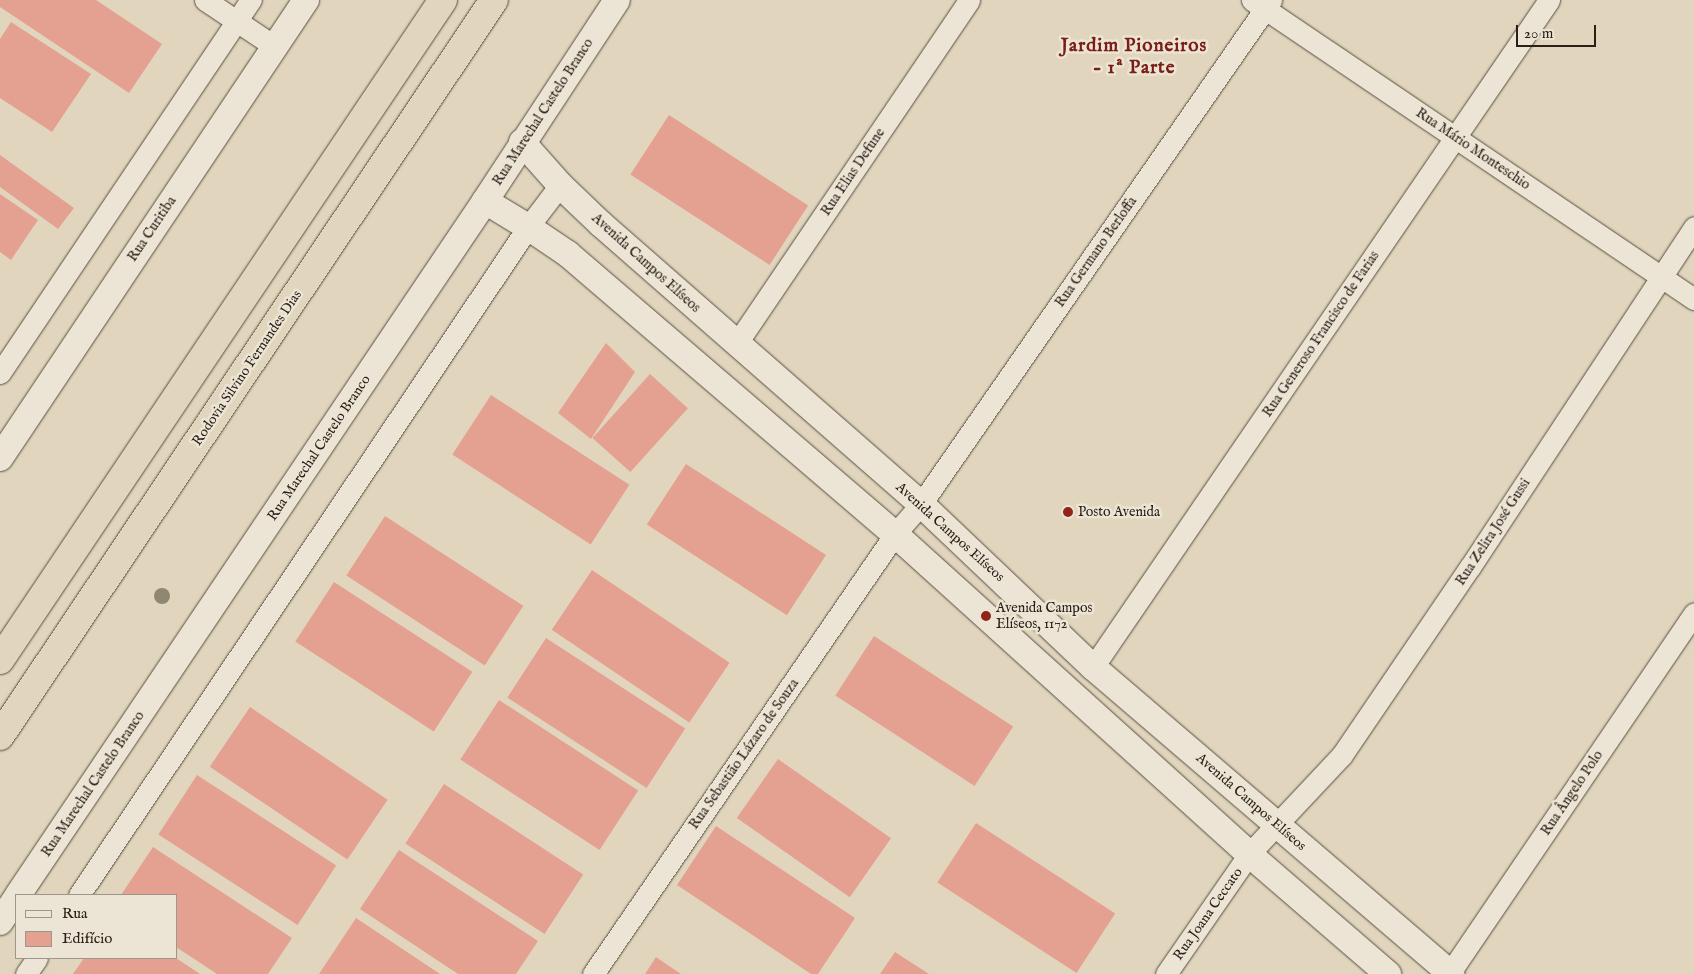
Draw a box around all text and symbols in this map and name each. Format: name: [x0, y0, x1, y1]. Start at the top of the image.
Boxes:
scale bar: [1519, 15, 1599, 47]
text: 20 m: [1524, 24, 1553, 43]
street label: Rua Marechal Castelo Branco: [489, 35, 597, 189]
district label: Jardim Pioneiros - 1ª Parte: [1059, 36, 1209, 80]
street label: Rua Mário Monteschio: [1413, 104, 1533, 194]
street label: Rua Elias Defune: [817, 125, 889, 219]
street label: Rua Curitiba: [124, 193, 180, 265]
street label: Rua Germano Berloffa: [1052, 193, 1140, 311]
street label: Avenida Campos Elíseos: [588, 210, 704, 316]
street label: Rua Generoso Francisco de Farias: [1259, 248, 1383, 420]
street label: Rodovia Silvino Fernandes Dias: [189, 287, 305, 449]
street label: Rua Marechal Castelo Branco: [264, 372, 374, 524]
street label: Rua Zelira José Gussi: [1452, 475, 1534, 589]
street label: Avenida Campos Elíseos: [892, 479, 1008, 585]
place label: Posto Avenida: [1078, 504, 1160, 520]
marker: Posto Avenida: [1062, 506, 1074, 518]
place label: Avenida Campos Elíseos, 1172: [996, 600, 1092, 632]
marker: Avenida Campos Elíseos, 1172: [980, 610, 992, 622]
street label: Rua Sebastião Lázaro de Souza: [686, 676, 802, 832]
street label: Rua Marechal Castelo Branco: [38, 708, 148, 860]
street label: Rua Ângelo Polo: [1537, 747, 1607, 839]
street label: Avenida Campos Elíseos: [1192, 750, 1310, 854]
street label: Rua Joana Ceccato: [1170, 864, 1246, 964]
legend: [15, 894, 178, 959]
text: Rua: [62, 904, 88, 923]
text: Edifício: [62, 929, 112, 948]

